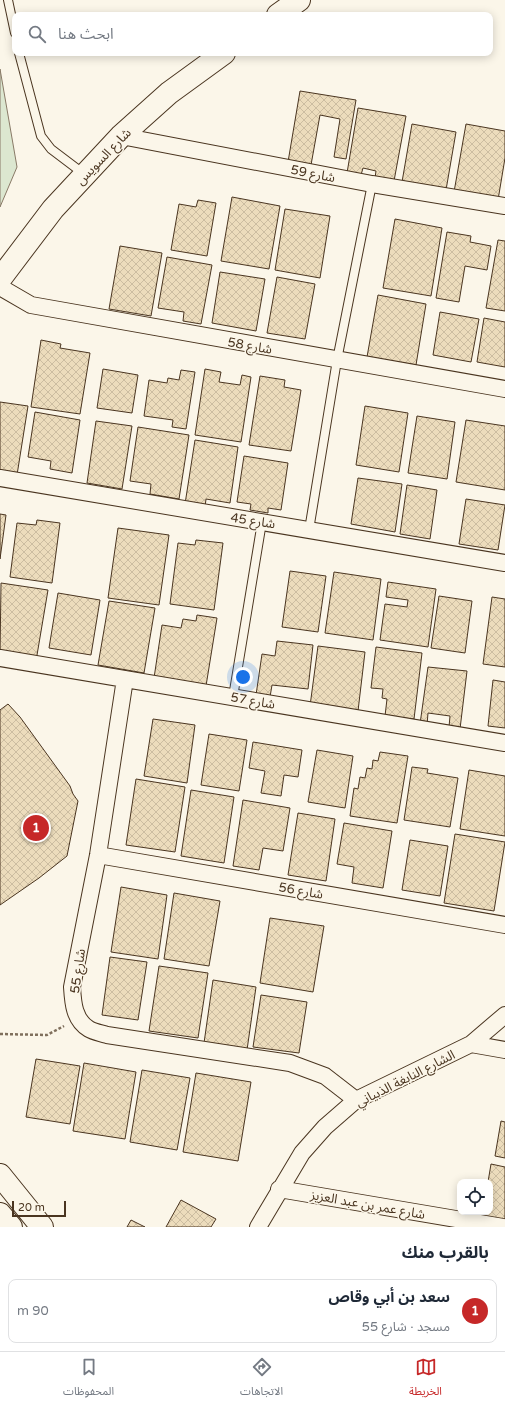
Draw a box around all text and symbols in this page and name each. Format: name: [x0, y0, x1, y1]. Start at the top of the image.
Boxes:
search box: [12, 12, 493, 56]
icon: search: [26, 23, 48, 45]
text: ابحث هنا: [58, 25, 114, 43]
street label: شارع السويس: [73, 125, 136, 190]
street label: شارع 59: [289, 162, 336, 188]
street label: شارع 58: [226, 334, 273, 360]
street label: شارع 45: [229, 510, 276, 534]
your location: [233, 667, 253, 687]
street label: شارع 57: [229, 689, 276, 715]
pin: 1: [23, 813, 49, 843]
street label: شارع 56: [277, 879, 324, 905]
street label: شارع 55: [67, 948, 91, 995]
street label: الشارع النابغة الذبياني: [353, 1047, 459, 1113]
map controls: [457, 1179, 493, 1215]
button: locate: [457, 1179, 493, 1215]
street label: شارع عمر بن عبد العزيز: [308, 1187, 426, 1225]
scale bar: [12, 1199, 66, 1218]
text: 20 m: [18, 1201, 45, 1214]
text: بالقرب منك: [402, 1242, 489, 1263]
text: سعد بن أبي وقاص: [328, 1288, 450, 1306]
text: 90 m: [17, 1303, 49, 1319]
text: 1: [471, 1303, 479, 1319]
text: مسجد · شارع 55: [362, 1319, 450, 1335]
tab: المحفوظات: [63, 1356, 114, 1403]
tab: الاتجاهات: [240, 1356, 283, 1403]
tab: الخريطة: [409, 1356, 442, 1403]

